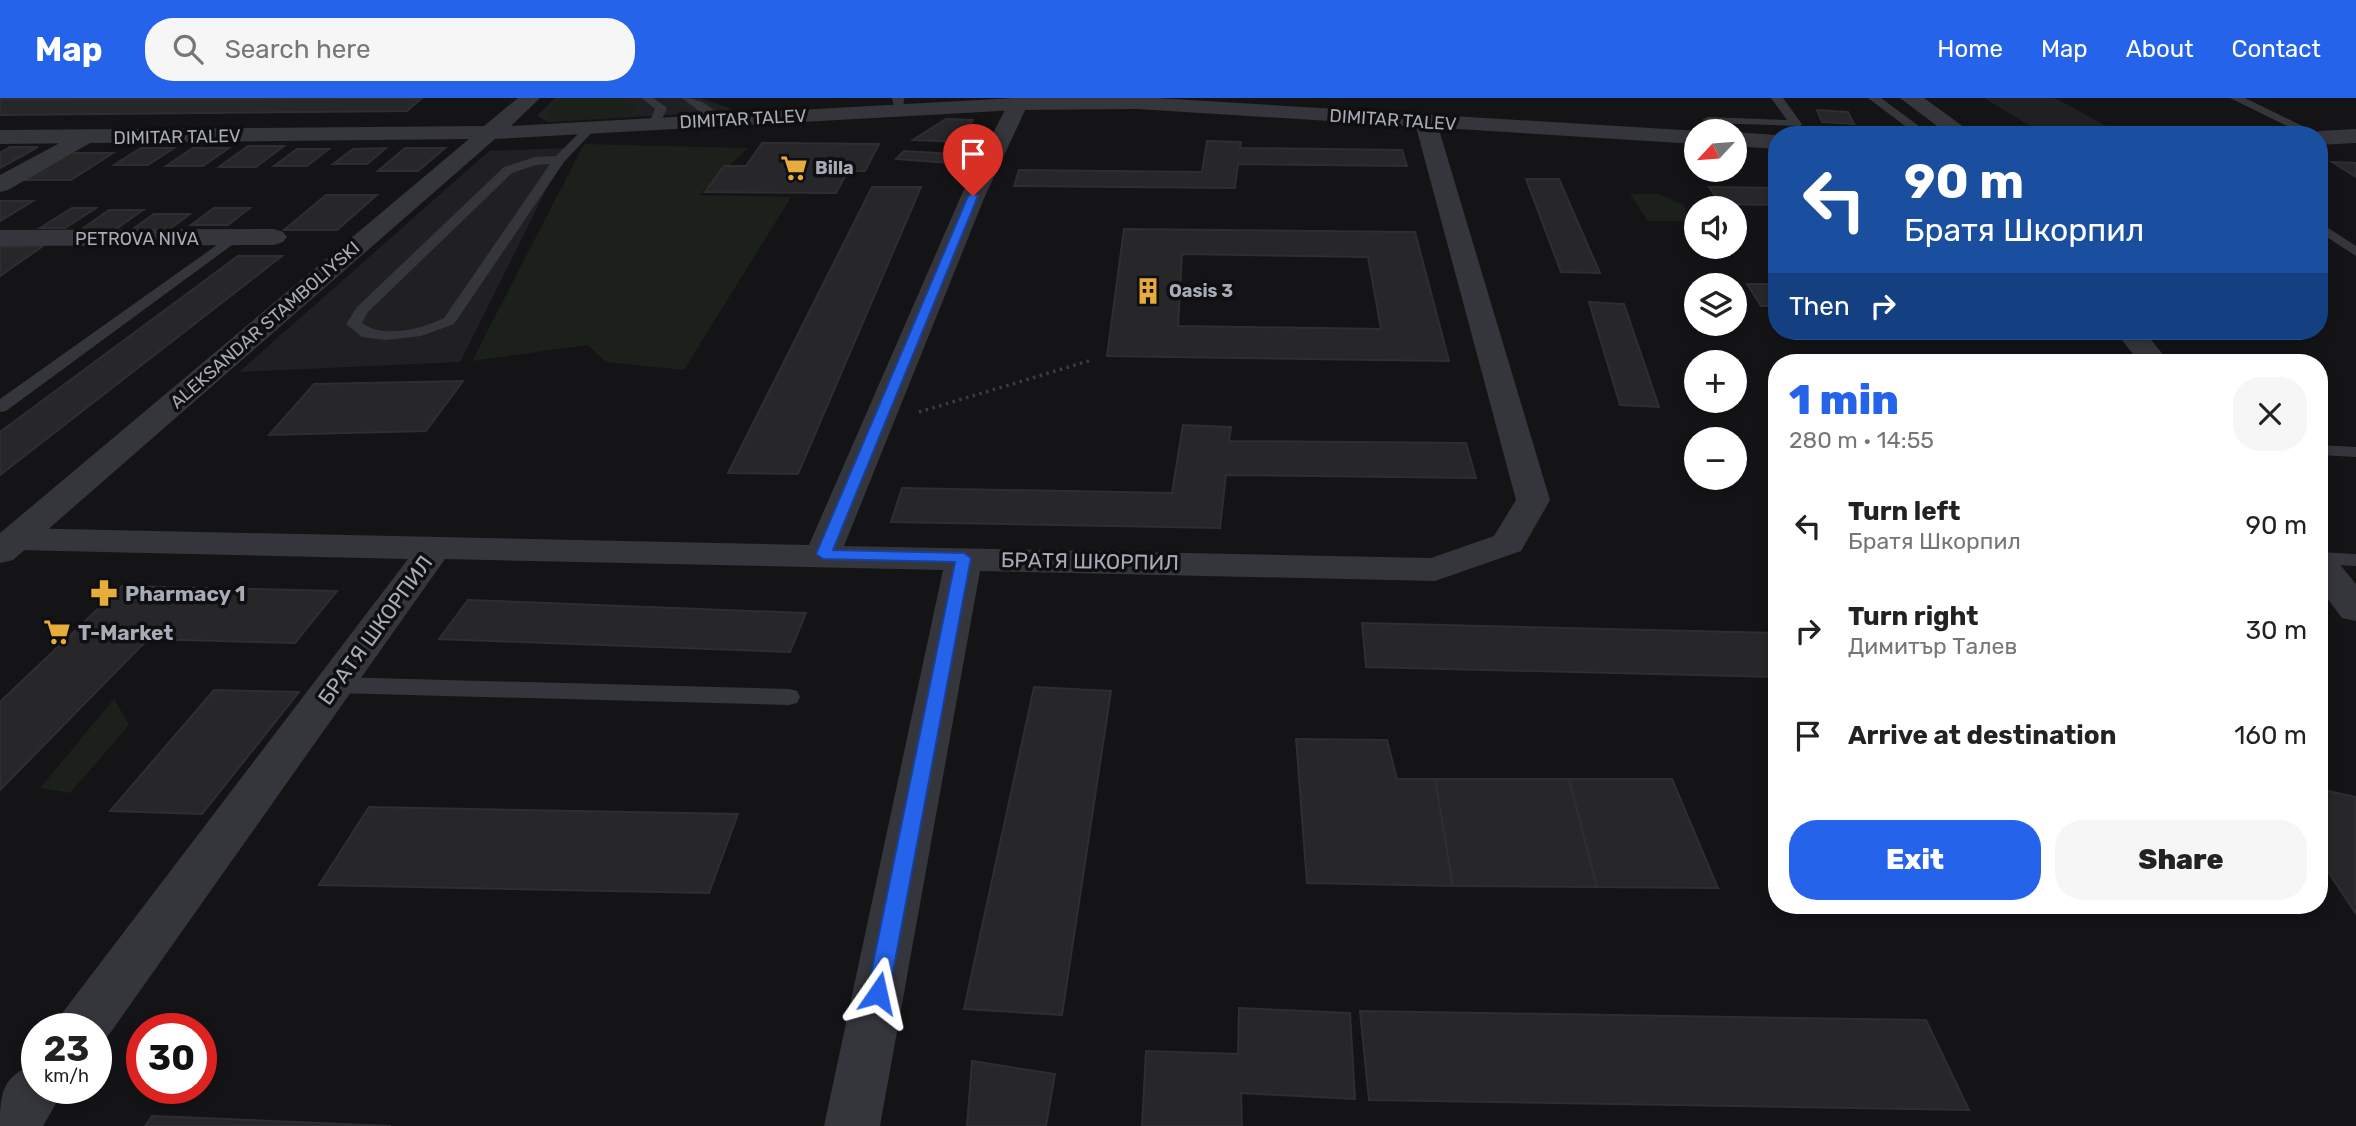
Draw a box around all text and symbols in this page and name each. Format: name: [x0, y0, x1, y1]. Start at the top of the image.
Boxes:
search box: [145, 18, 635, 81]
text: Map: [35, 30, 103, 69]
icon: search: [169, 30, 207, 68]
text: Search here: [225, 34, 370, 65]
text: Home: [1937, 35, 2003, 63]
text: Map: [2041, 35, 2088, 63]
text: About: [2126, 35, 2194, 63]
text: Contact: [2232, 35, 2321, 63]
street label: DIMITAR TALEV: [679, 105, 807, 133]
street label: DIMITAR TALEV: [1329, 105, 1457, 135]
north arrow: [1684, 119, 1746, 182]
map controls: [1684, 119, 1747, 490]
pin: [943, 124, 1003, 196]
street label: DIMITAR TALEV: [113, 125, 241, 149]
icon: arrive: [954, 135, 992, 173]
text: 90 m: [1904, 152, 2024, 210]
supermarket icon: Billa: [779, 153, 809, 183]
icon: left: [1789, 154, 1880, 245]
place label: Billa: [815, 157, 854, 179]
button: sound: [1684, 196, 1747, 259]
text: Братя Шкорпил: [1904, 211, 2144, 249]
street label: PETROVA NIVA: [75, 228, 199, 250]
street label: ALEKSANDAR STAMBOLIYSKI: [166, 237, 364, 413]
button: layers: [1684, 273, 1747, 336]
building icon: Oasis 3: [1133, 276, 1163, 306]
place label: Oasis 3: [1169, 280, 1233, 302]
icon: right: [1864, 287, 1902, 325]
text: Then: [1789, 291, 1850, 322]
button: +: [1684, 350, 1747, 413]
text: 1 min: [1789, 375, 1899, 425]
button: close: [2233, 377, 2307, 451]
text: 280 m · 14:55: [1789, 426, 1934, 454]
button: −: [1684, 427, 1747, 490]
text: Turn left: [1848, 496, 1960, 527]
icon: left: [1789, 507, 1827, 545]
text: 90 m: [2246, 510, 2307, 541]
text: Братя Шкорпил: [1848, 527, 2021, 555]
street label: БРАТЯ ШКОРПИЛ: [1001, 547, 1179, 575]
street label: БРАТЯ ШКОРПИЛ: [313, 551, 437, 709]
pharmacy icon: Pharmacy 1: [89, 578, 119, 608]
place label: Pharmacy 1: [125, 581, 245, 606]
text: Turn right: [1848, 601, 1978, 632]
icon: right: [1789, 612, 1827, 650]
text: 30 m: [2245, 615, 2307, 646]
supermarket icon: T-Market: [42, 617, 72, 647]
place label: T-Market: [78, 620, 173, 645]
text: Димитър Талев: [1848, 632, 2017, 660]
icon: arrive: [1789, 717, 1827, 755]
text: Arrive at destination: [1848, 720, 2116, 751]
text: 160 m: [2234, 720, 2307, 751]
button: Exit: [1789, 820, 2041, 900]
button: Share: [2055, 820, 2307, 900]
position arrow: [841, 956, 915, 1030]
speed limit sign: 30: [126, 1013, 217, 1104]
text: 23: [44, 1028, 89, 1070]
text: km/h: [44, 1065, 89, 1087]

